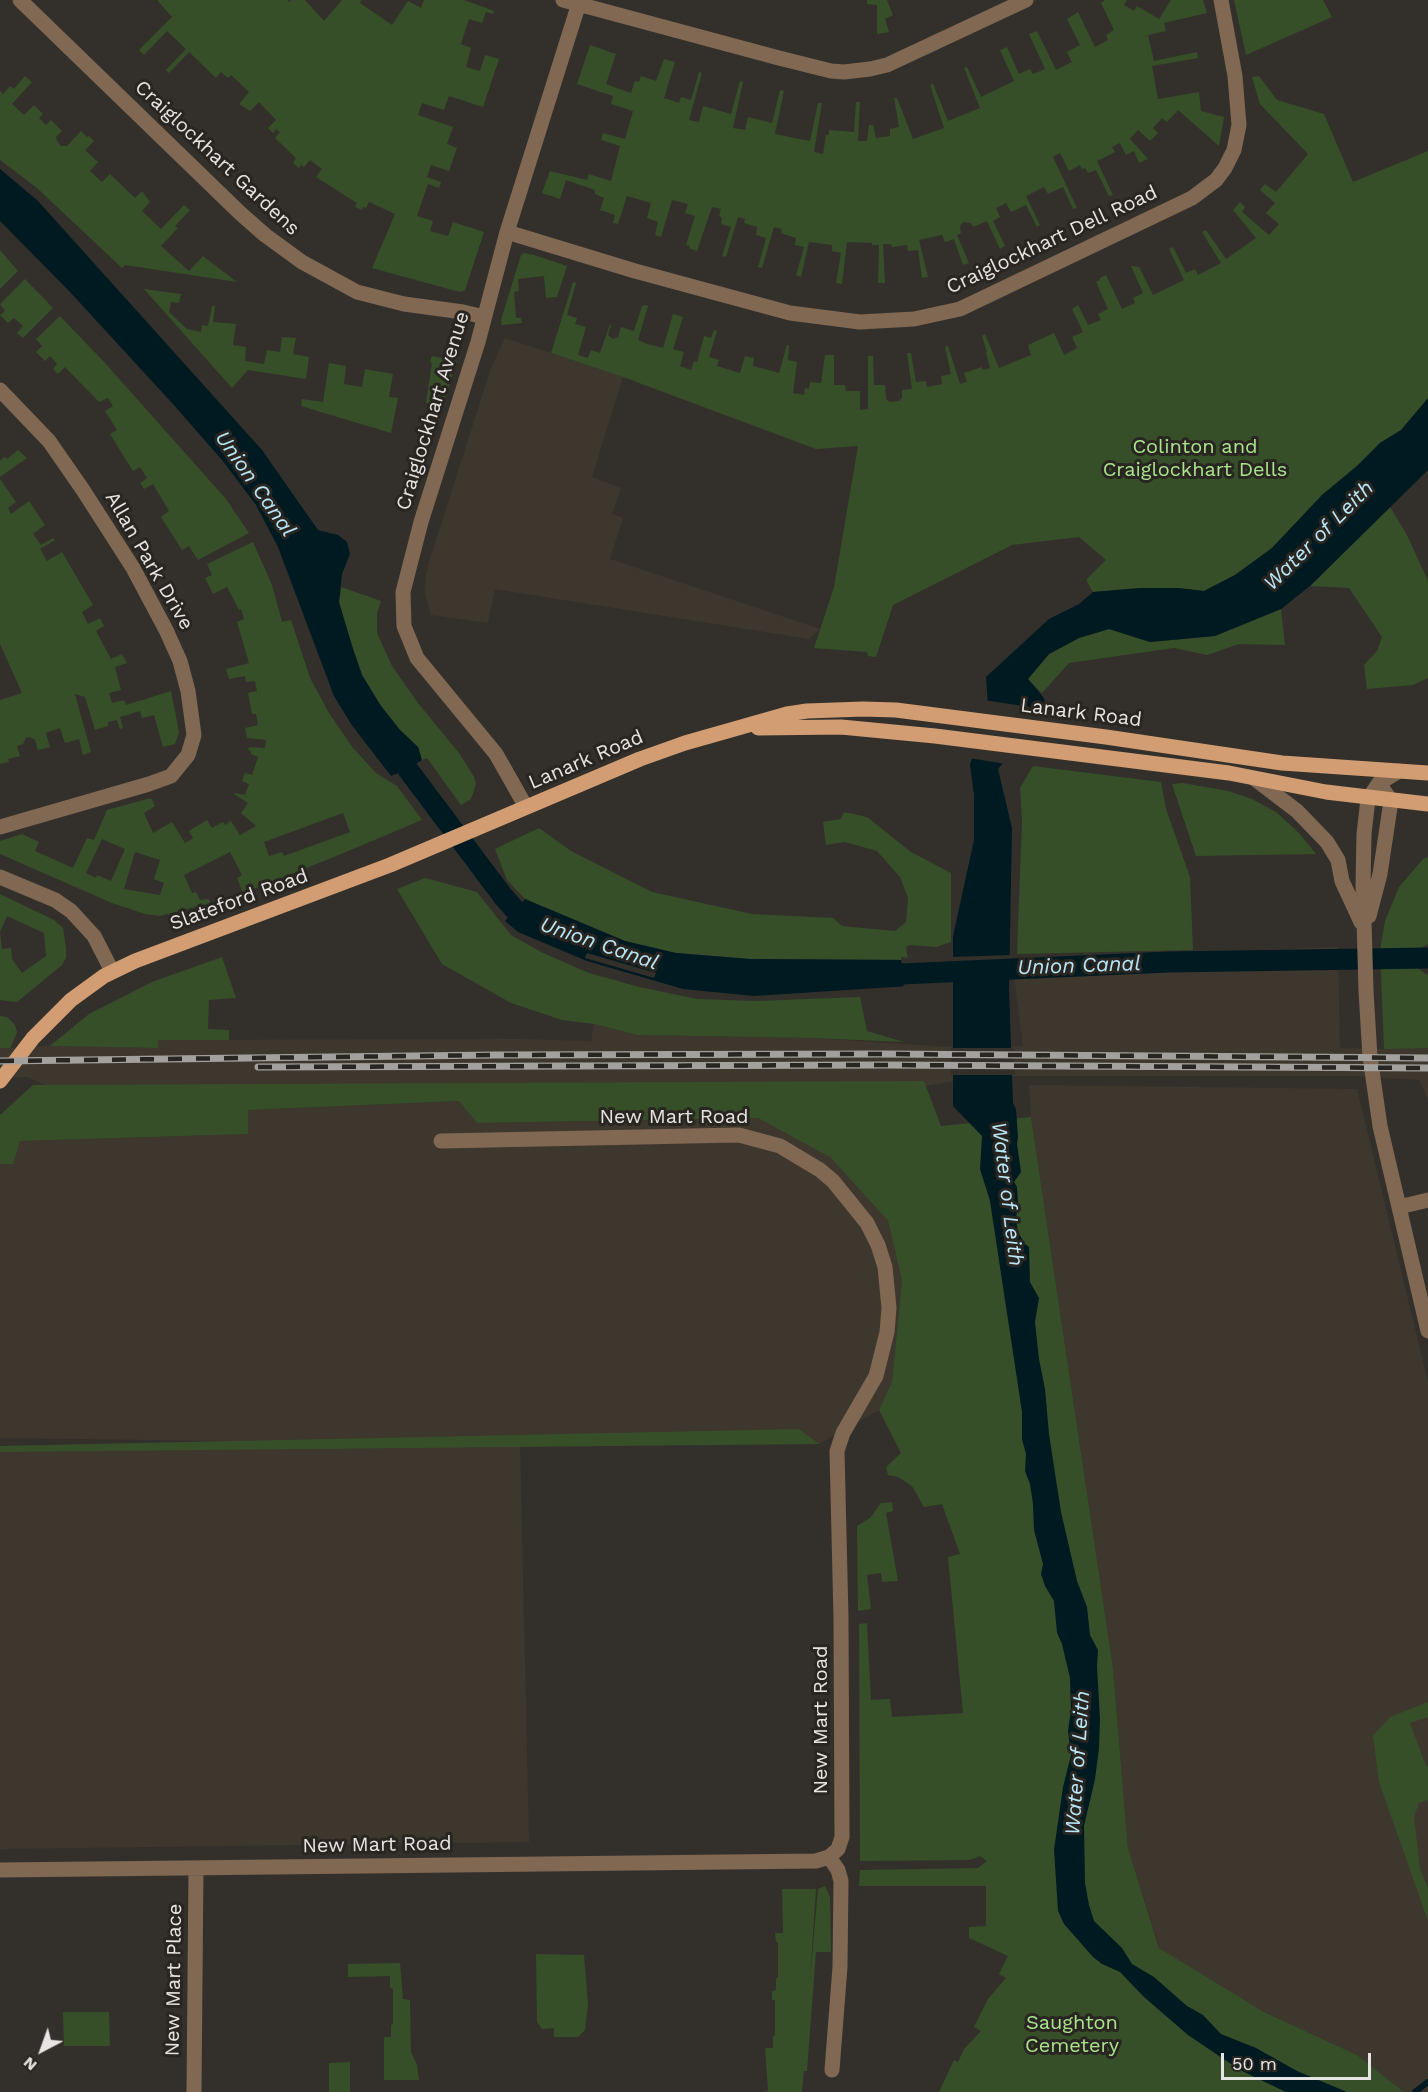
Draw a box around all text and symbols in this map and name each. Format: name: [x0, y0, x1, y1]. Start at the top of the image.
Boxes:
street label: Craiglockhart Gardens: [130, 75, 304, 241]
street label: Craiglockhart Dell Road: [943, 181, 1161, 299]
street label: Craiglockhart Avenue: [391, 309, 475, 513]
water label: Union Canal: [209, 426, 301, 542]
park label: Colinton and Craiglockhart Dells: [1103, 435, 1287, 482]
water label: Water of Leith: [1259, 476, 1379, 596]
street label: Allan Park Drive: [100, 488, 198, 634]
street label: Lanark Road: [1019, 694, 1143, 732]
street label: Lanark Road: [525, 725, 647, 795]
street label: Slateford Road: [167, 864, 311, 936]
water label: Union Canal: [537, 912, 661, 976]
water label: Union Canal: [1017, 951, 1141, 981]
street label: New Mart Road: [599, 1105, 749, 1129]
water label: Water of Leith: [986, 1121, 1028, 1267]
street label: New Mart Road: [809, 1645, 833, 1795]
water label: Water of Leith: [1060, 1690, 1096, 1836]
street label: New Mart Road: [302, 1832, 452, 1858]
street label: New Mart Place: [161, 1903, 187, 2057]
park label: Saughton Cemetery: [1025, 2011, 1119, 2058]
north arrow: [12, 2020, 72, 2080]
scale bar: [1224, 2041, 1374, 2079]
text: N: [19, 2053, 41, 2075]
text: 50 m: [1232, 2053, 1277, 2074]

